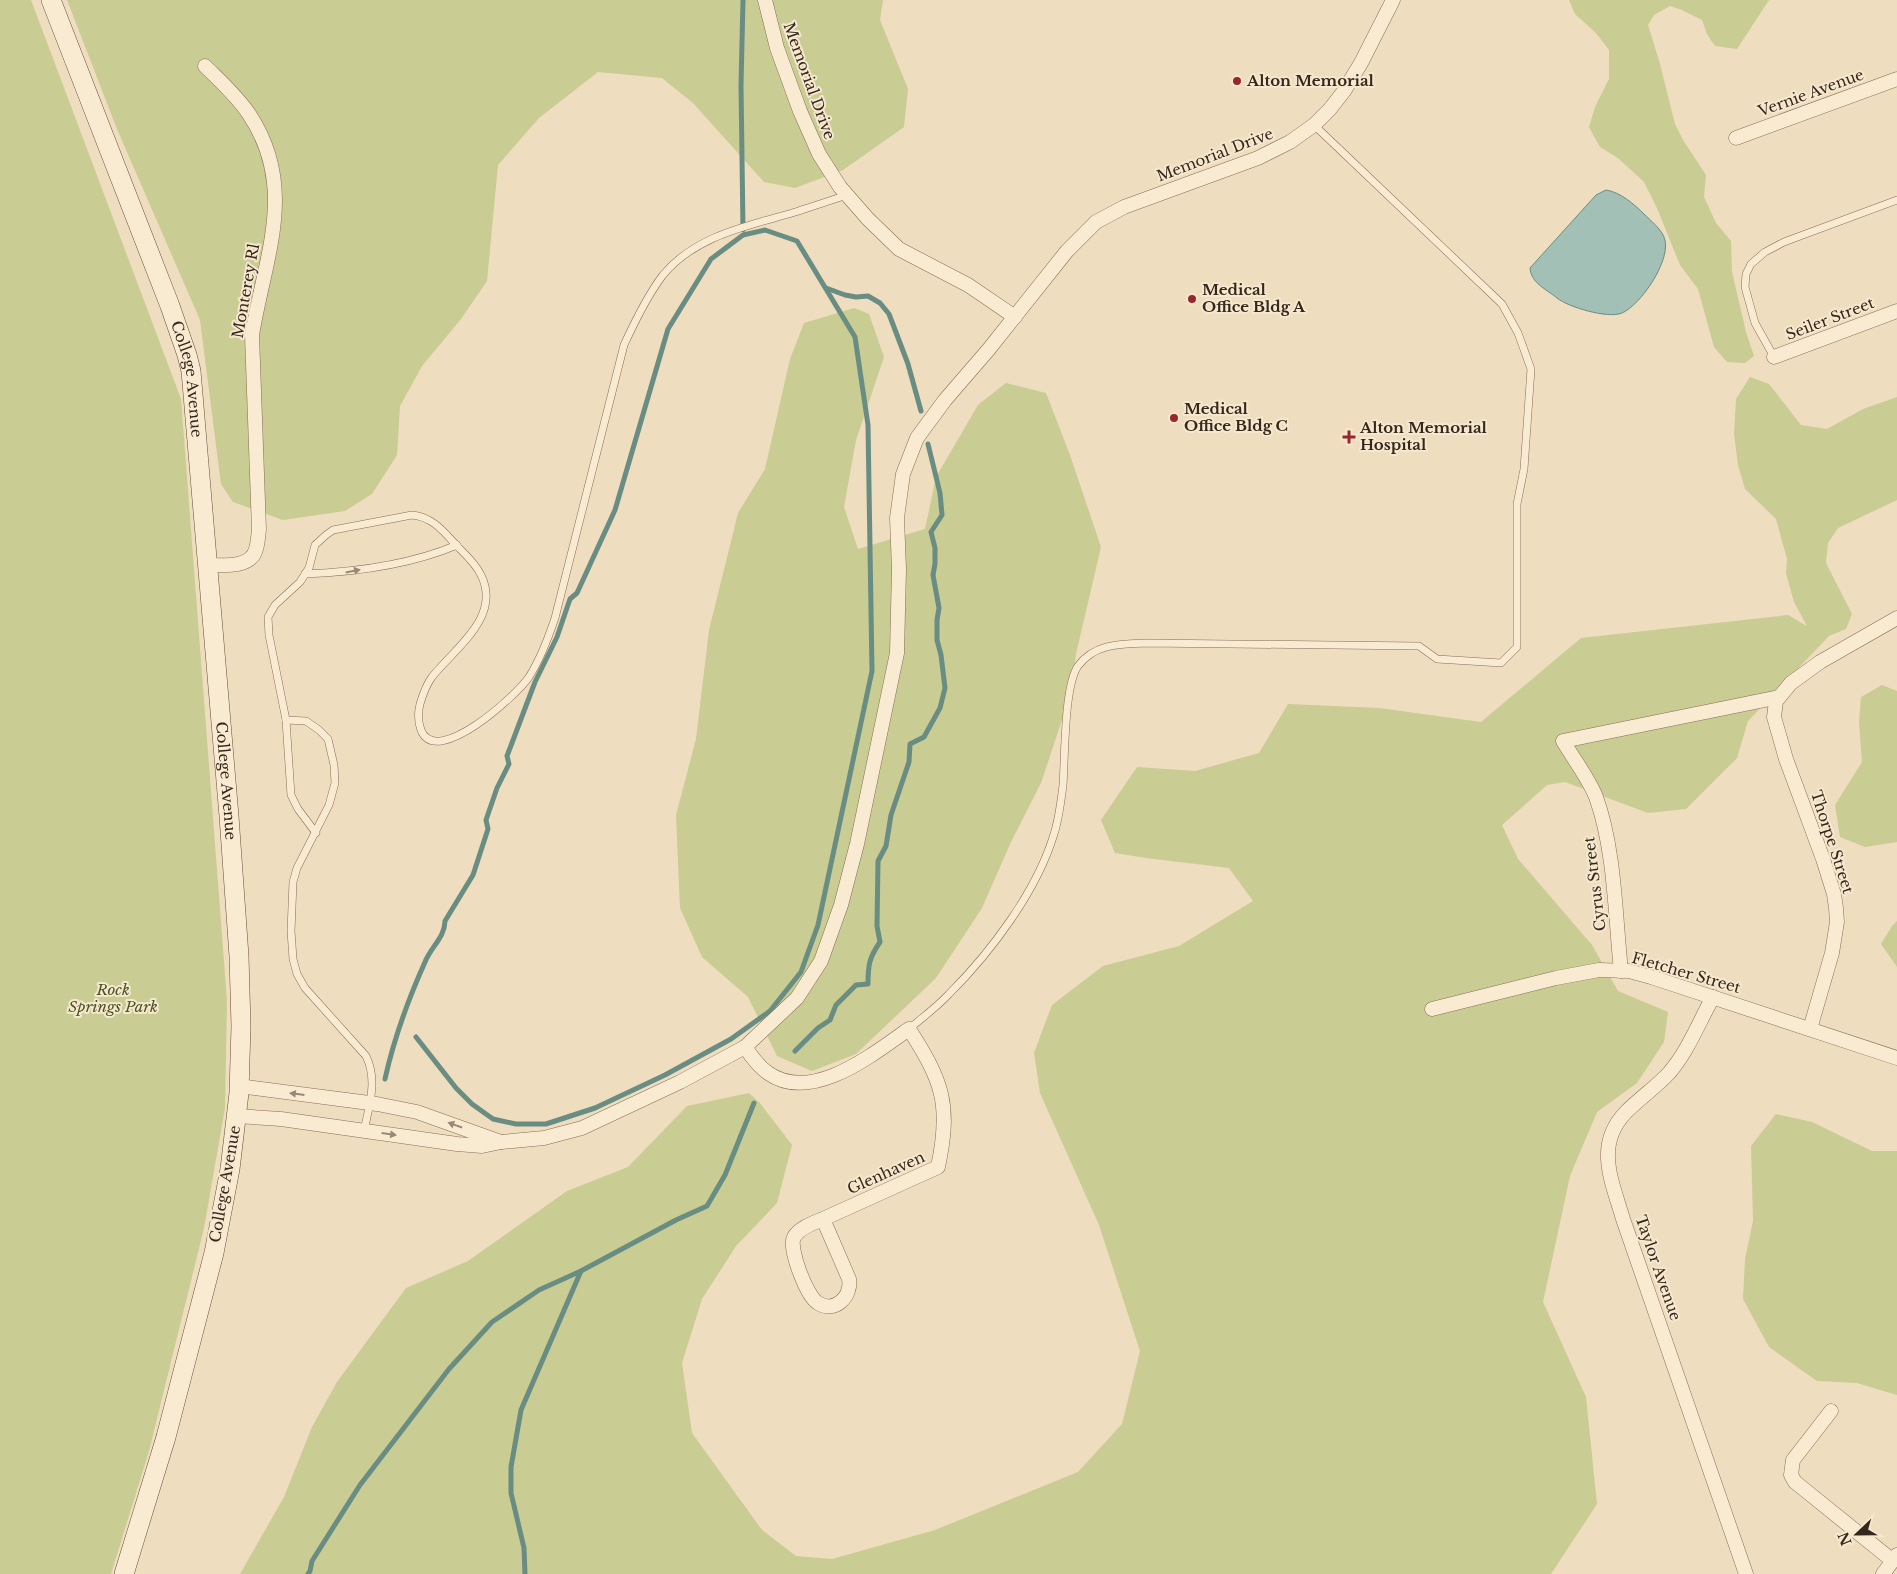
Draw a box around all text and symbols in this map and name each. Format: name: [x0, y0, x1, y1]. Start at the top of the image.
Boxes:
street label: Memorial Drive: [779, 20, 839, 142]
street label: Vernie Avenue: [1754, 65, 1866, 121]
place label: Alton Memorial: [1246, 71, 1375, 90]
marker: Alton Memorial: [1231, 75, 1243, 87]
street label: Memorial Drive: [1154, 124, 1276, 185]
street label: Monterey Rl: [228, 242, 263, 340]
place label: Medical Office Bldg A: [1202, 280, 1306, 316]
marker: Medical Office Bldg A: [1186, 293, 1198, 305]
street label: Seiler Street: [1783, 293, 1877, 344]
street label: College Avenue: [167, 318, 207, 438]
place label: Medical Office Bldg C: [1184, 399, 1288, 435]
marker: Medical Office Bldg C: [1168, 412, 1180, 424]
place label: Alton Memorial Hospital: [1359, 418, 1488, 454]
marker: Alton Memorial Hospital: [1342, 430, 1356, 444]
one-way arrow: [346, 566, 362, 574]
street label: College Avenue: [212, 721, 241, 841]
street label: Thorpe Street: [1807, 788, 1858, 896]
street label: Cyrus Street: [1579, 835, 1610, 932]
street label: Fletcher Street: [1630, 948, 1743, 997]
park label: Rock Springs Park: [68, 980, 158, 1016]
one-way arrow: [288, 1090, 304, 1098]
one-way arrow: [448, 1121, 463, 1128]
street label: College Avenue: [205, 1124, 244, 1244]
one-way arrow: [382, 1131, 398, 1139]
street label: Glenhaven: [844, 1147, 928, 1198]
street label: Taylor Avenue: [1632, 1213, 1685, 1323]
north arrow: [1832, 1509, 1882, 1559]
text: N: [1834, 1529, 1856, 1548]

